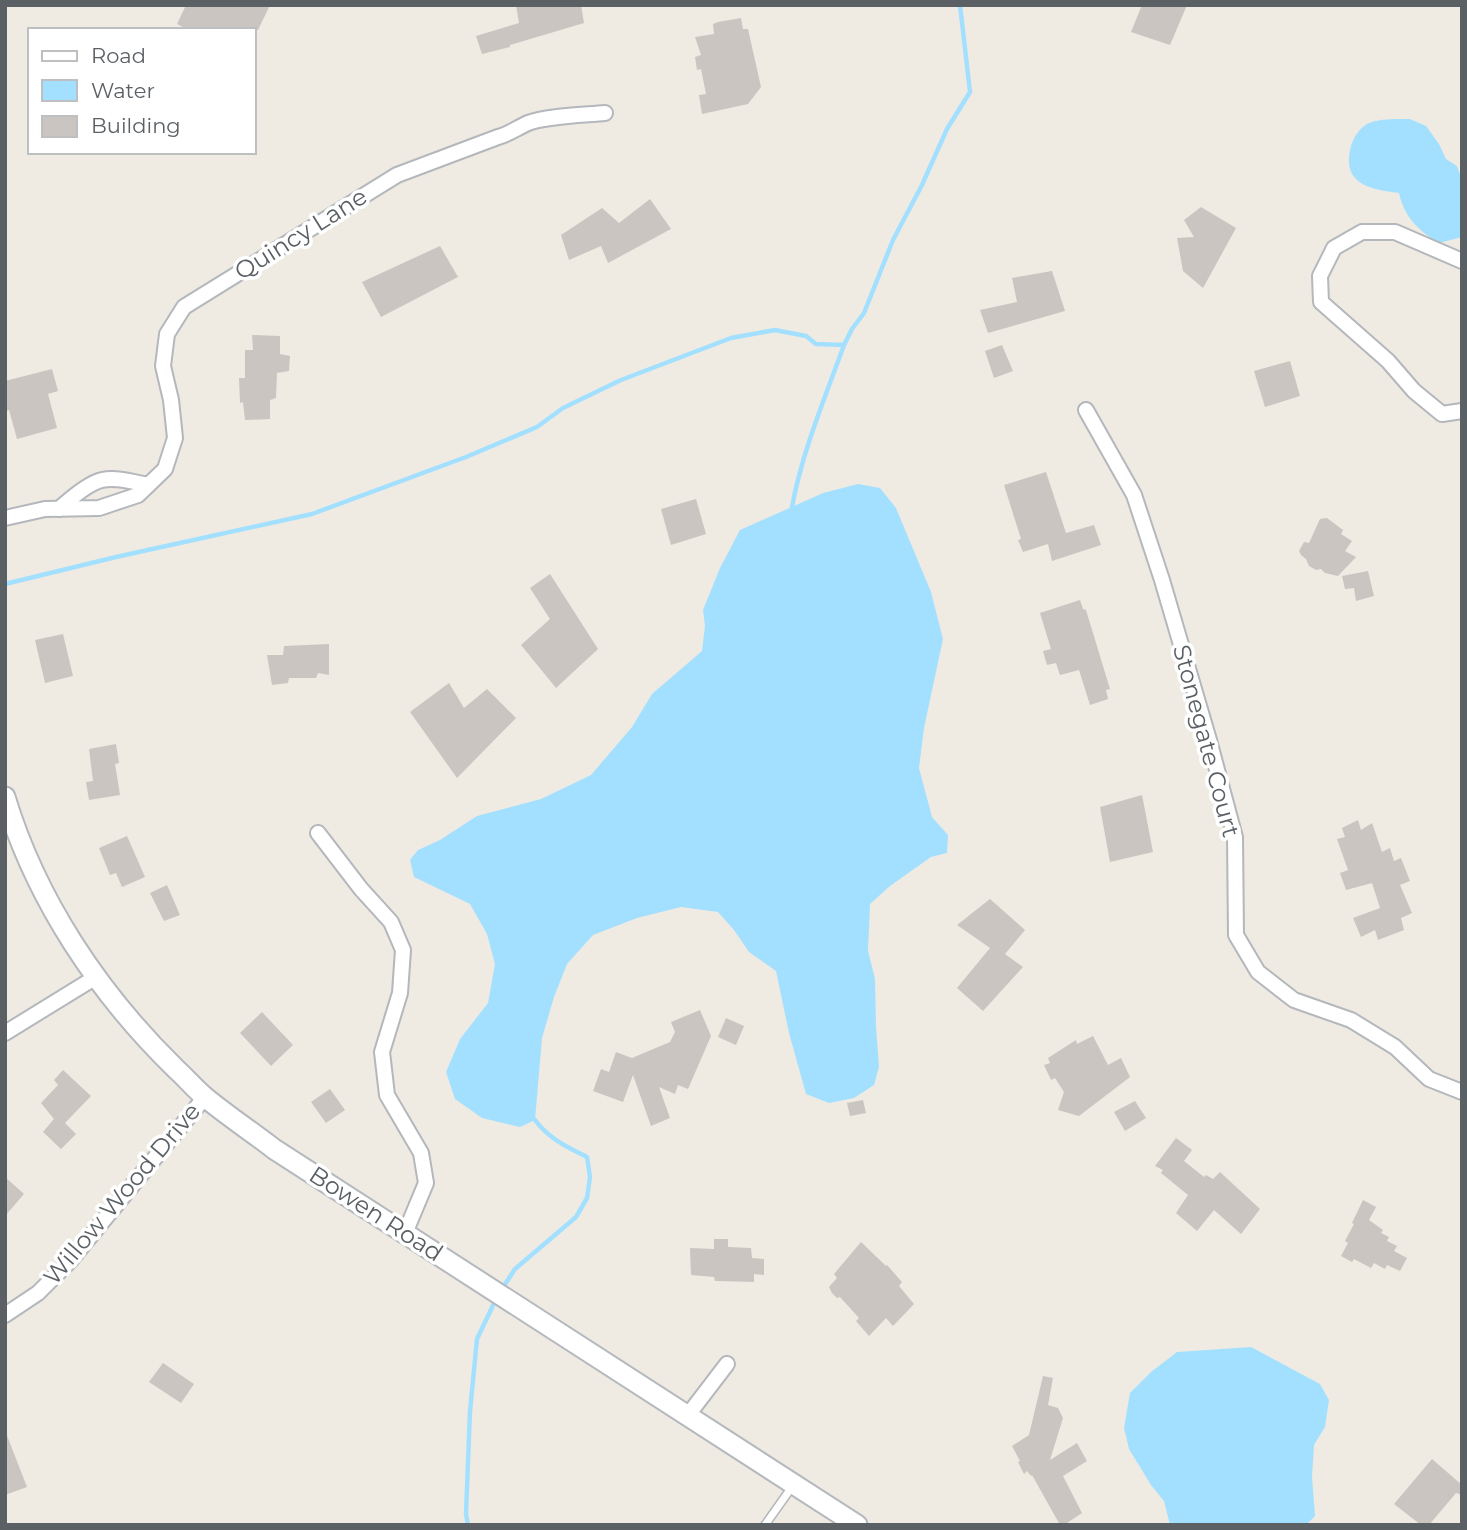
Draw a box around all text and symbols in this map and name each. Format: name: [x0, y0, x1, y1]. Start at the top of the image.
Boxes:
legend: [28, 28, 256, 154]
text: Road: [91, 43, 146, 68]
text: Water: [91, 78, 155, 103]
text: Building: [91, 113, 181, 138]
street label: Quincy Lane: [229, 181, 372, 286]
street label: Stonegate Court: [1167, 642, 1246, 840]
street label: Willow Wood Drive: [37, 1097, 206, 1291]
street label: Bowen Road: [304, 1160, 448, 1267]

